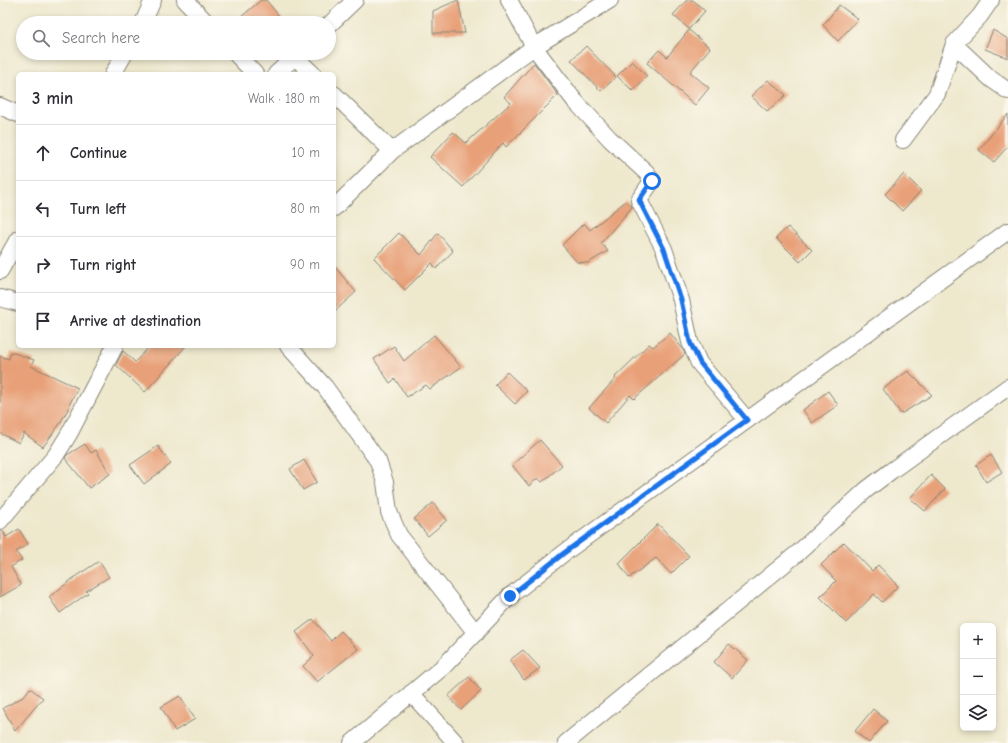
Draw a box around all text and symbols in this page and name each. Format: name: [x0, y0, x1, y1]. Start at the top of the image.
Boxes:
search box: [16, 16, 336, 60]
icon: search: [30, 27, 52, 49]
text: Search here: [62, 29, 140, 47]
text: 3 min: [32, 89, 73, 108]
text: Walk · 180 m: [248, 91, 320, 106]
icon: ahead: [32, 142, 54, 164]
text: Continue: [70, 144, 127, 162]
text: 10 m: [292, 145, 320, 160]
route start: [643, 172, 661, 190]
icon: left: [32, 198, 54, 220]
text: Turn left: [70, 200, 126, 218]
text: 80 m: [290, 201, 320, 216]
icon: right: [32, 254, 54, 276]
text: Turn right: [70, 256, 136, 274]
text: 90 m: [290, 257, 320, 272]
icon: arrive: [32, 310, 54, 332]
text: Arrive at destination: [70, 312, 201, 330]
route end: [501, 587, 519, 605]
map controls: [960, 623, 996, 731]
button: +: [960, 623, 996, 659]
button: −: [960, 659, 996, 695]
button: layers: [960, 695, 996, 731]

